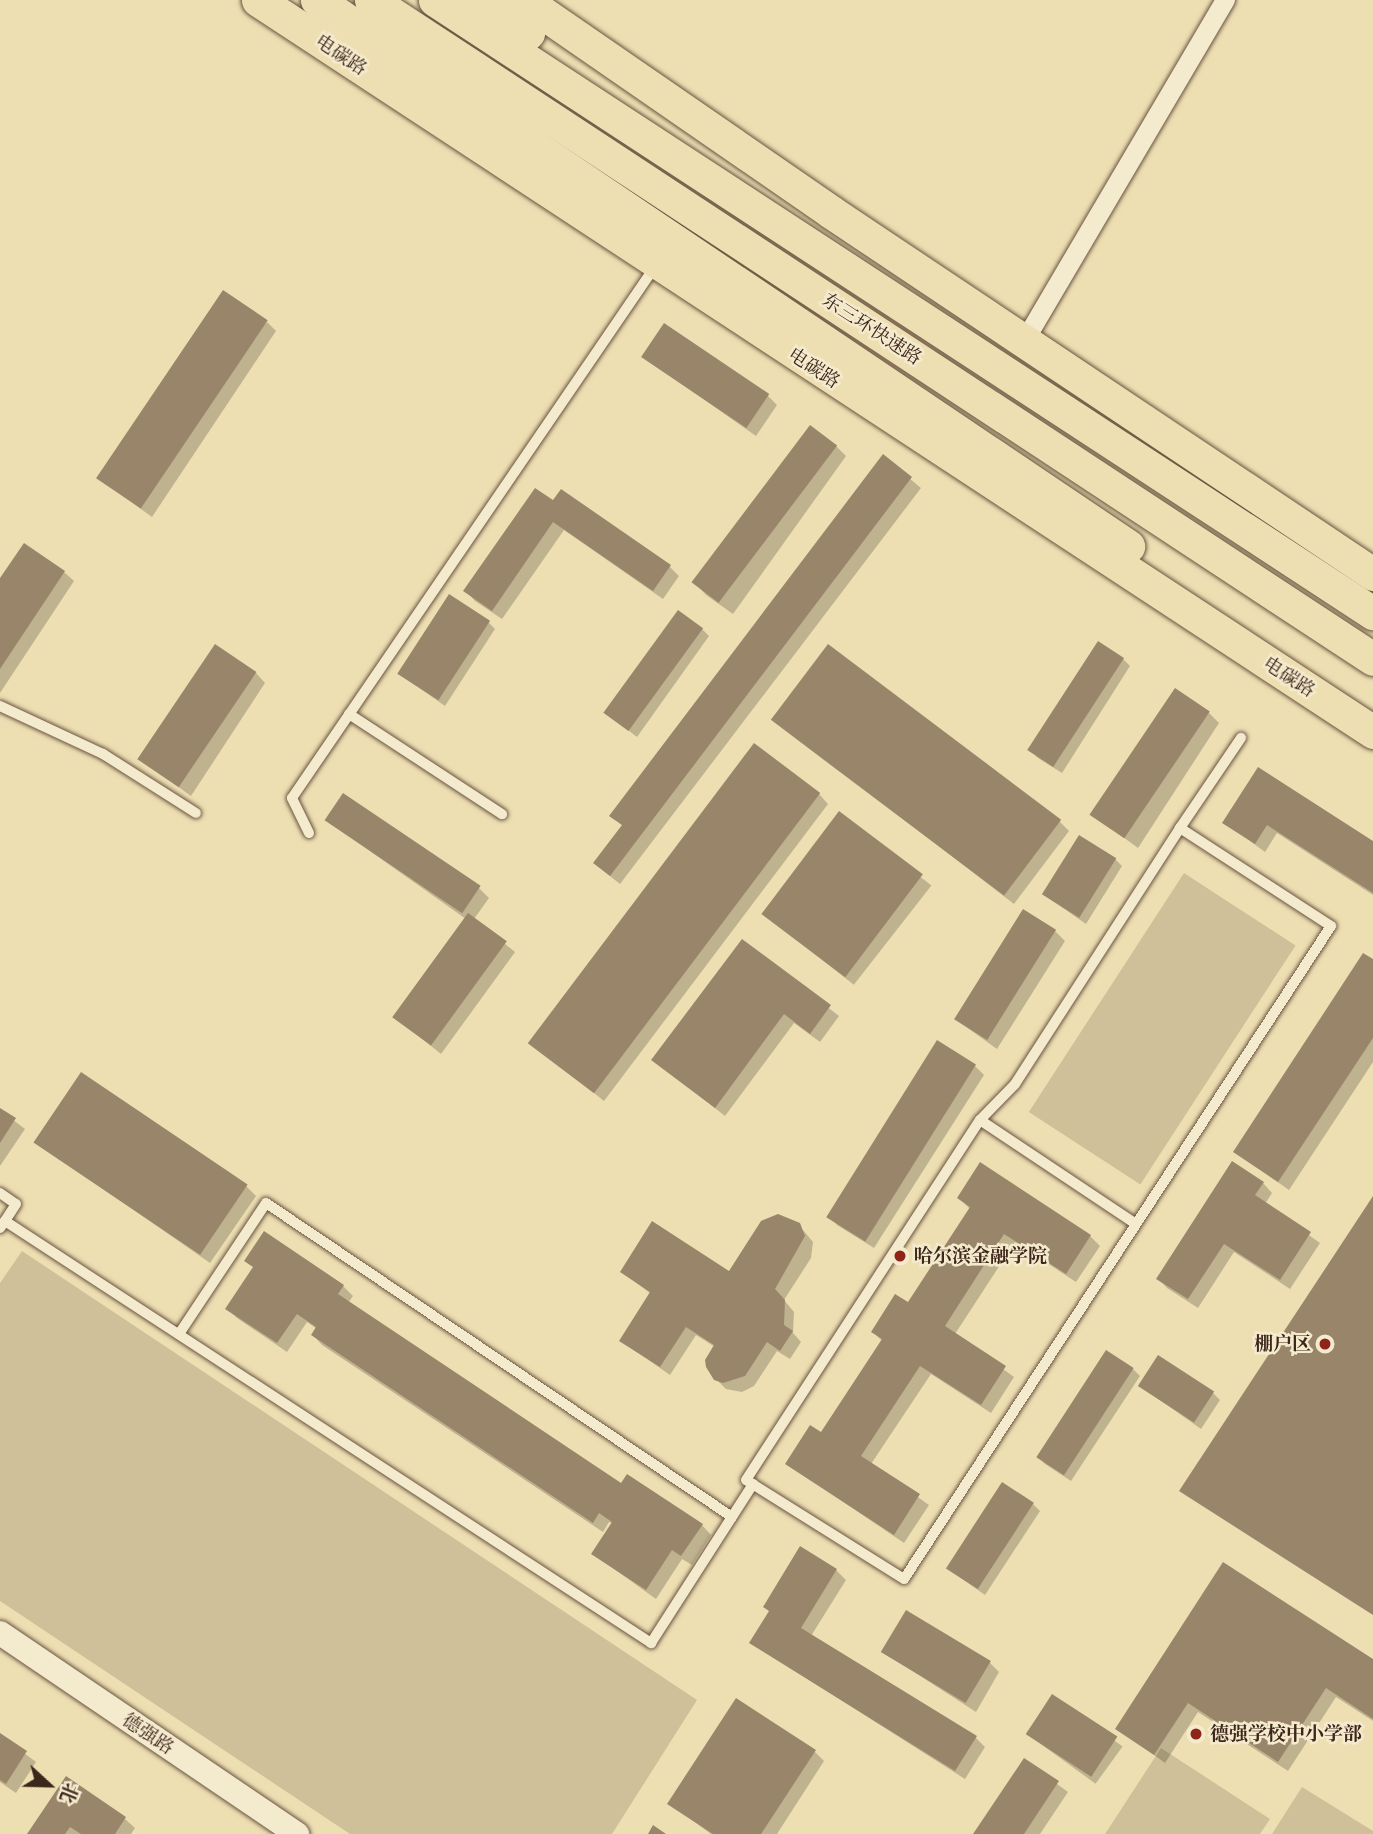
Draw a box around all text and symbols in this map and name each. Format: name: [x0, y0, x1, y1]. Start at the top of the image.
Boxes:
street label: 电碳路: [311, 30, 371, 80]
street label: 东三环快速路: [818, 288, 926, 370]
street label: 电碳路: [784, 343, 844, 393]
street label: 电碳路: [1259, 652, 1319, 702]
place label: 哈尔滨金融学院: [914, 1245, 1047, 1267]
marker: 哈尔滨金融学院: [892, 1248, 908, 1264]
place label: 棚户区: [1254, 1333, 1311, 1355]
marker: 棚户区: [1317, 1336, 1333, 1352]
street label: 德强路: [118, 1709, 178, 1759]
place label: 德强学校中小学部: [1210, 1723, 1362, 1745]
marker: 德强学校中小学部: [1188, 1726, 1204, 1742]
north arrow: [14, 1750, 84, 1820]
text: 北: [55, 1780, 83, 1806]

